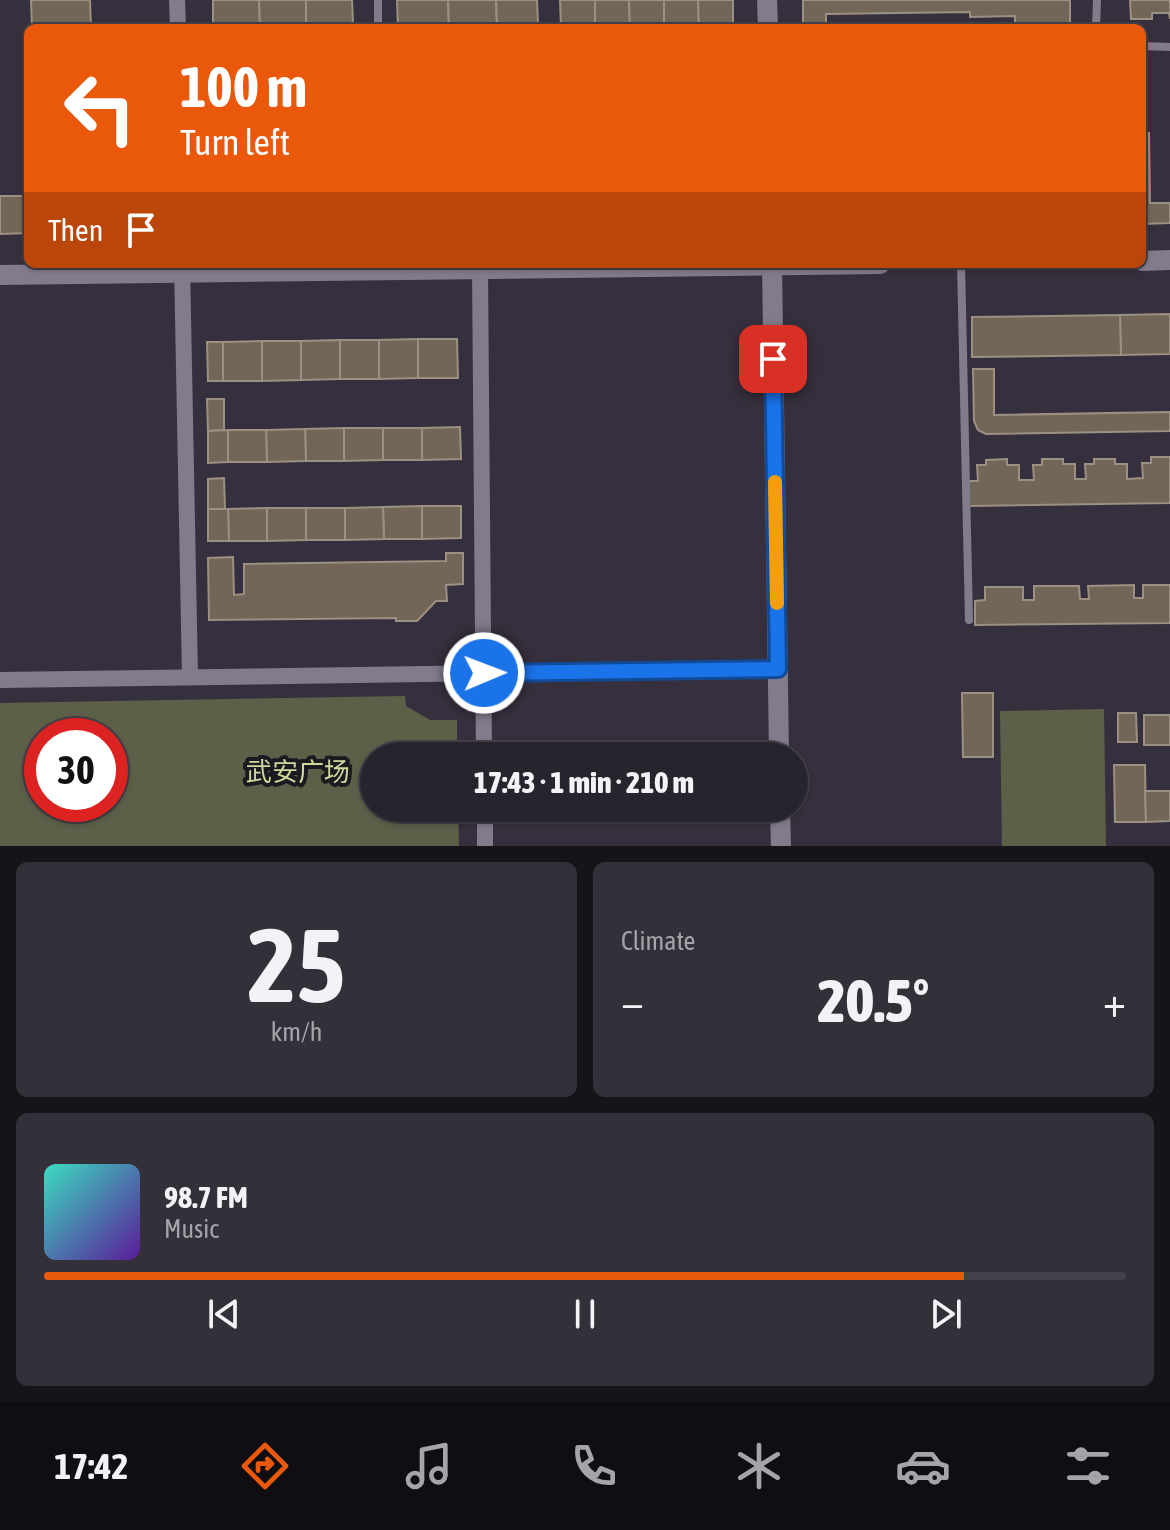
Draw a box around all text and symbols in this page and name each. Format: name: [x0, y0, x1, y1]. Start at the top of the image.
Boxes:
text: 100 m: [180, 55, 307, 119]
icon: left: [48, 56, 152, 160]
text: Turn left: [180, 121, 290, 163]
icon: arrive: [119, 208, 163, 252]
text: Then: [48, 213, 103, 247]
pin: [739, 325, 807, 393]
icon: arrive: [751, 337, 795, 381]
position arrow: [442, 631, 526, 715]
speed limit sign: 30: [24, 718, 128, 822]
park label: 武安广场: [246, 757, 350, 787]
text: 17:43 · 1 min · 210 m: [474, 765, 694, 799]
text: 25: [248, 905, 345, 1024]
text: Climate: [621, 926, 695, 956]
text: 20.5°: [818, 966, 929, 1035]
text: −: [621, 976, 644, 1026]
text: +: [1103, 976, 1126, 1026]
text: km/h: [271, 1017, 322, 1047]
text: 98.7 FM: [164, 1180, 248, 1214]
text: Music: [164, 1214, 219, 1244]
icon: previous: [202, 1292, 246, 1336]
icon: pause: [563, 1292, 607, 1336]
icon: next: [924, 1292, 968, 1336]
icon: directions: [237, 1438, 293, 1494]
icon: music: [401, 1438, 457, 1494]
icon: phone: [566, 1438, 622, 1494]
icon: climate: [731, 1438, 787, 1494]
icon: car: [895, 1438, 951, 1494]
icon: filters: [1060, 1438, 1116, 1494]
text: 17:42: [54, 1445, 128, 1487]

